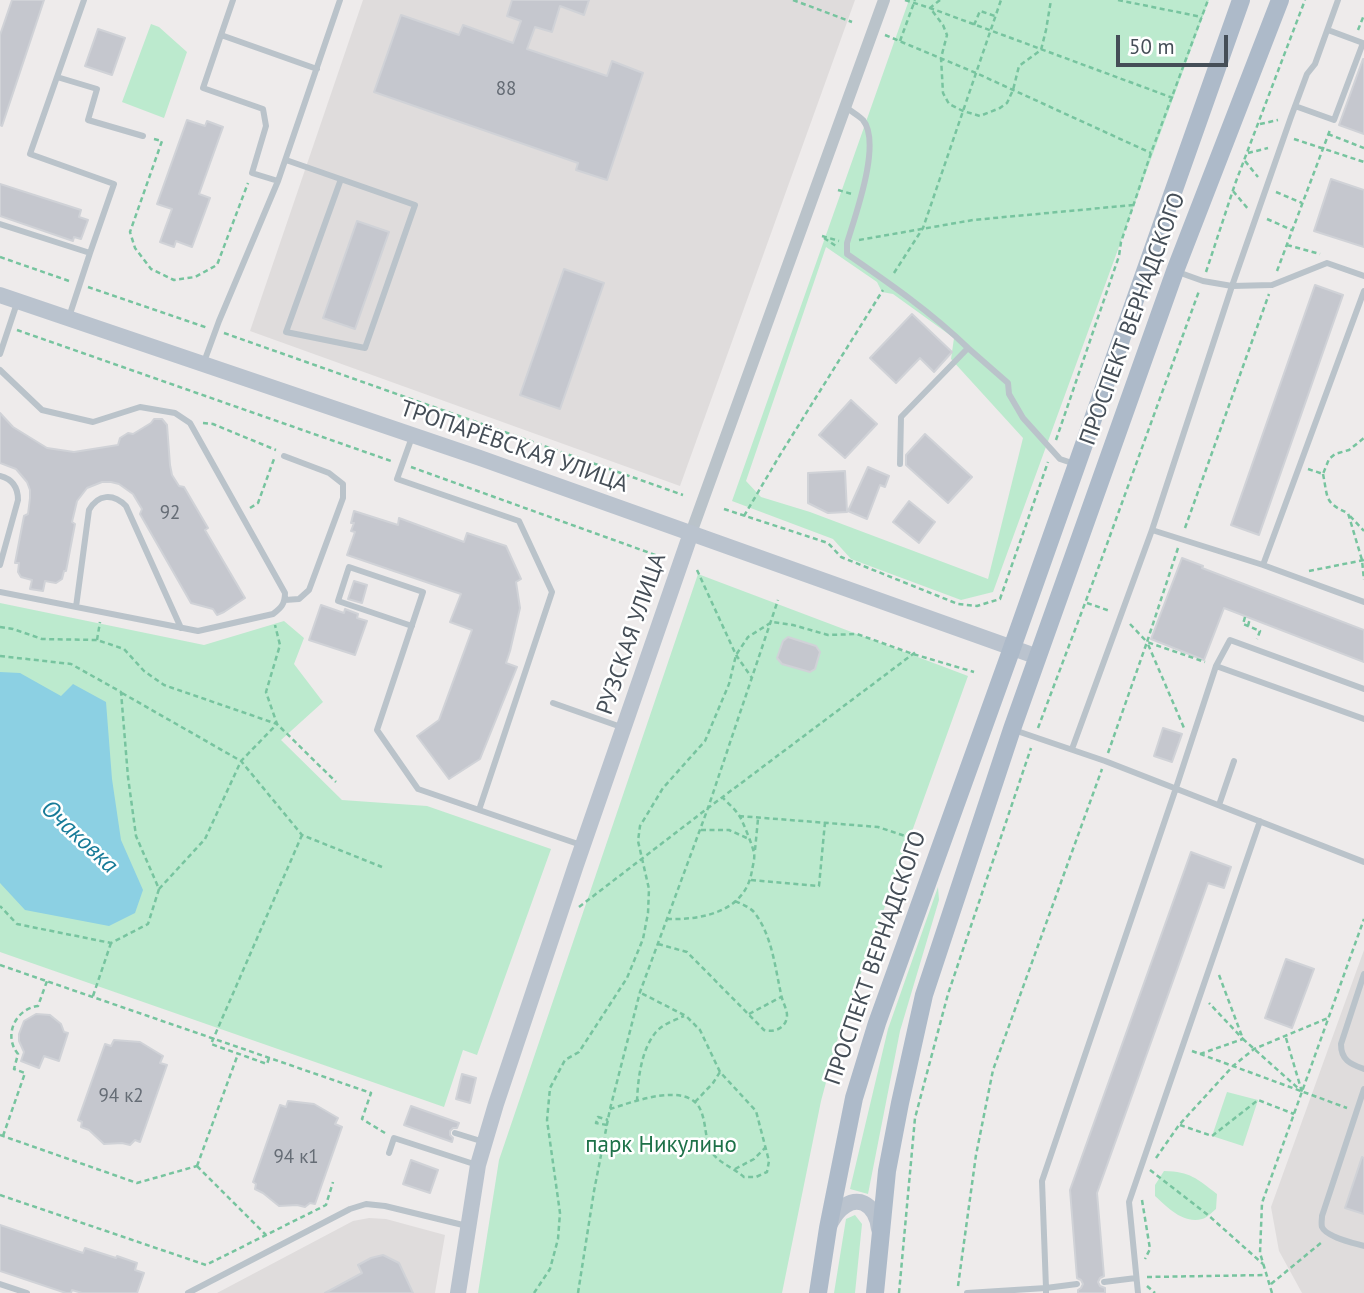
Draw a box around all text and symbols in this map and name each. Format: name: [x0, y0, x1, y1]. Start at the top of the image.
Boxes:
scale bar: [1119, 21, 1231, 65]
text: 50 m: [1129, 33, 1175, 60]
house number: 88: [496, 79, 516, 101]
street label: ПРОСПЕКТ ВЕРНАДСКОГО: [1074, 189, 1192, 449]
street label: ТРОПАРЁВСКАЯ УЛИЦА: [396, 395, 632, 499]
house number: 92: [160, 503, 180, 525]
street label: РУЗСКАЯ УЛИЦА: [591, 550, 673, 718]
water label: Очаковка: [35, 794, 123, 880]
street label: ПРОСПЕКТ ВЕРНАДСКОГО: [820, 827, 932, 1089]
house number: 94 к2: [98, 1086, 144, 1108]
park label: парк Никулино: [585, 1131, 737, 1159]
house number: 94 к1: [273, 1147, 319, 1169]

